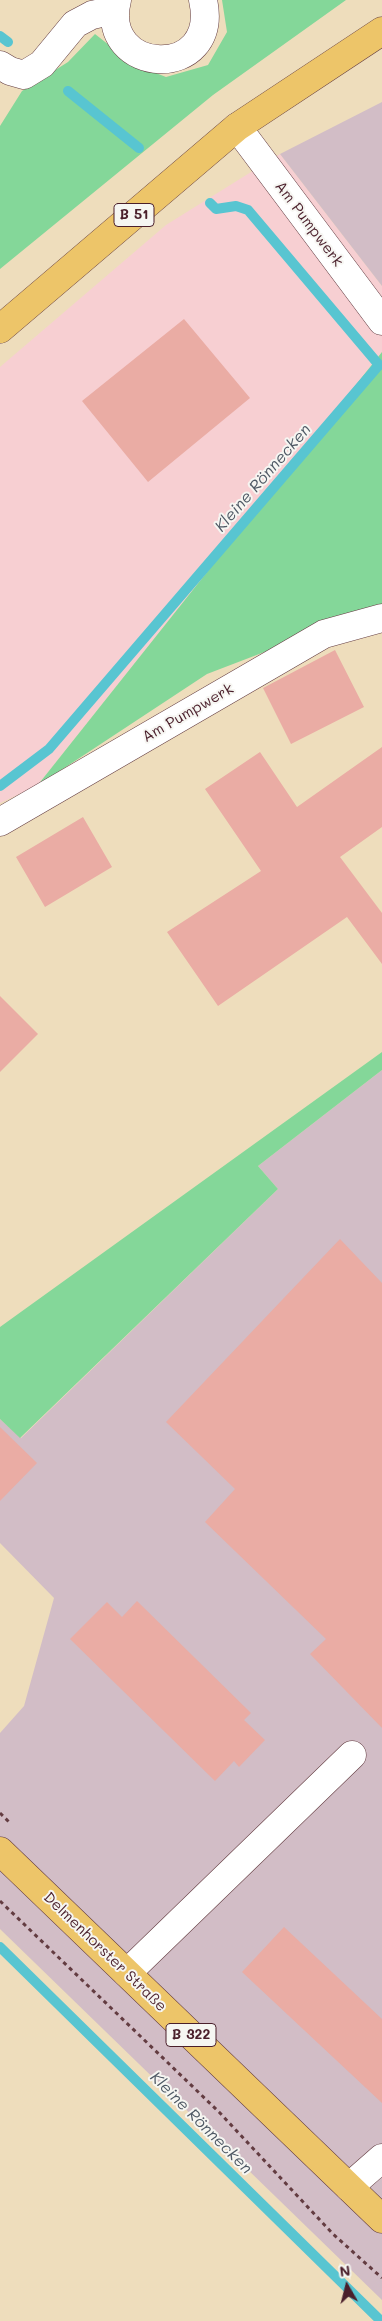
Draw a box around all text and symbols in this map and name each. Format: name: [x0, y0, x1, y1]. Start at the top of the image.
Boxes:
street label: Am Pumpwerk: [271, 178, 347, 270]
road number: B 51: [114, 204, 154, 226]
water label: Kleine Rönnecken: [211, 420, 315, 536]
street label: Am Pumpwerk: [139, 680, 237, 746]
street label: Delmenhorster Straße: [40, 1889, 170, 2015]
road number: B 322: [166, 2024, 216, 2046]
water label: Kleine Rönnecken: [146, 2068, 256, 2178]
north arrow: [322, 2261, 372, 2311]
text: N: [338, 2261, 351, 2281]

